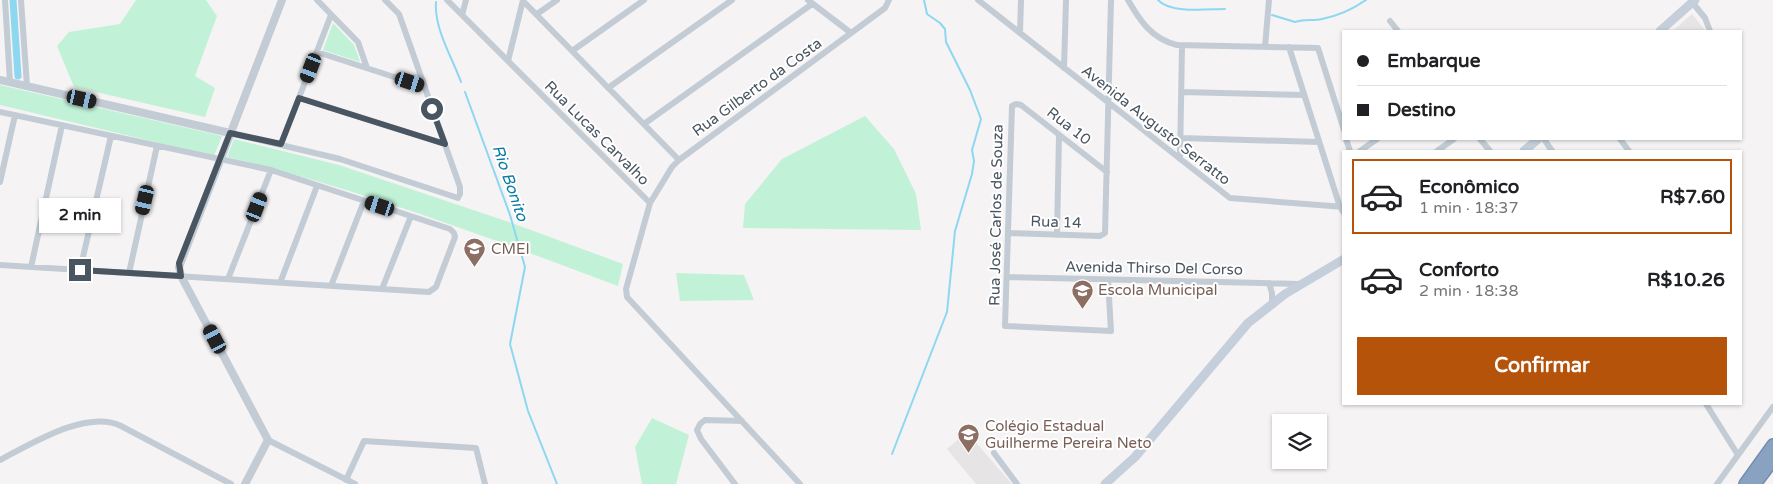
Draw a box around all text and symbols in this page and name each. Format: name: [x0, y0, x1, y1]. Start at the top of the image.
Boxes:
street label: Rua Gilberto da Costa: [689, 34, 825, 140]
text: Embarque: [1387, 50, 1480, 72]
car: [298, 51, 323, 85]
street label: Avenida Augusto Serratto: [1078, 61, 1234, 189]
car: [393, 70, 426, 94]
street label: Rua Lucas Carvalho: [541, 77, 653, 189]
car: [65, 88, 98, 110]
route start: [421, 98, 443, 120]
text: Destino: [1387, 99, 1456, 121]
street label: Rua 10: [1043, 103, 1095, 149]
street label: Rua José Carlos de Souza: [985, 124, 1007, 306]
water label: Rio Bonito: [488, 142, 533, 225]
icon: car: [1359, 174, 1404, 219]
text: Econômico: [1419, 176, 1519, 198]
car: [134, 184, 155, 216]
text: R$7.60: [1660, 186, 1725, 208]
car: [244, 190, 269, 224]
car: [363, 194, 396, 218]
callout: 2 min: [39, 198, 121, 232]
text: 1 min · 18:37: [1419, 198, 1518, 218]
text: 2 min: [59, 205, 101, 225]
street label: Rua 14: [1030, 212, 1082, 232]
school or university icon: CMEI: [463, 237, 487, 268]
place label: CMEI: [491, 240, 530, 258]
street label: Avenida Thirso Del Corso: [1065, 257, 1243, 279]
icon: car: [1359, 257, 1404, 302]
route end: [69, 259, 91, 281]
text: Conforto: [1419, 259, 1499, 281]
text: R$10.26: [1647, 269, 1725, 291]
school or university icon: Escola Municipal: [1070, 278, 1094, 309]
place label: Escola Municipal: [1098, 281, 1217, 299]
text: 2 min · 18:38: [1419, 281, 1518, 301]
car: [201, 322, 228, 356]
button: Confirmar: [1357, 337, 1727, 395]
map controls: [1272, 414, 1327, 469]
button: layers: [1272, 414, 1327, 469]
place label: Colégio Estadual Guilherme Pereira Neto: [985, 417, 1152, 452]
school or university icon: Colégio Estadual Guilherme Pereira Neto: [957, 423, 981, 454]

